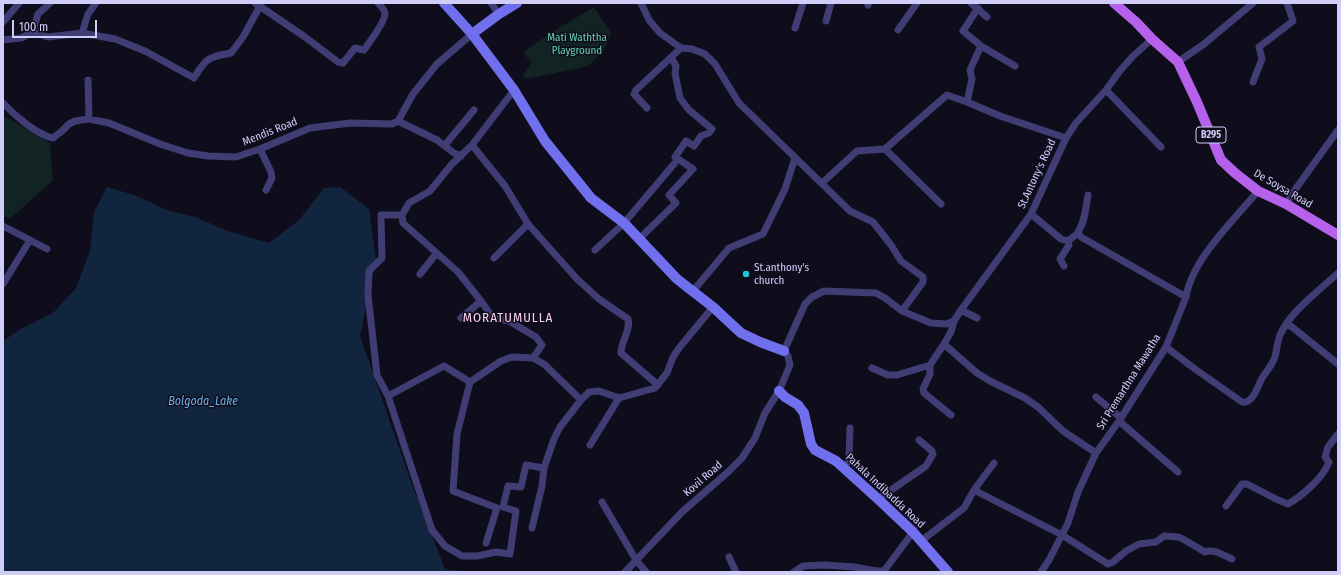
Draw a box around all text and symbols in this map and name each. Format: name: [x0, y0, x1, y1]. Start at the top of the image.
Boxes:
scale bar: [14, 12, 99, 38]
text: 100 m: [19, 20, 48, 34]
park label: Mati Waththa Playground: [547, 31, 607, 57]
street label: Mendis Road: [241, 115, 299, 149]
road number: B295: [1196, 127, 1226, 143]
street label: St.Antony's Road: [1015, 137, 1059, 211]
street label: De Soysa Road: [1251, 167, 1315, 211]
place label: St.anthony's church: [754, 261, 809, 287]
marker: St.anthony's church: [741, 269, 751, 279]
district label: MORATUMULLA: [463, 310, 553, 326]
street label: Sri Premarthna Mawatha: [1094, 332, 1164, 432]
water label: Bolgoda_Lake: [168, 395, 238, 409]
street label: Pahala Indibadda Road: [843, 451, 927, 531]
street label: Kovil Road: [681, 458, 725, 500]

